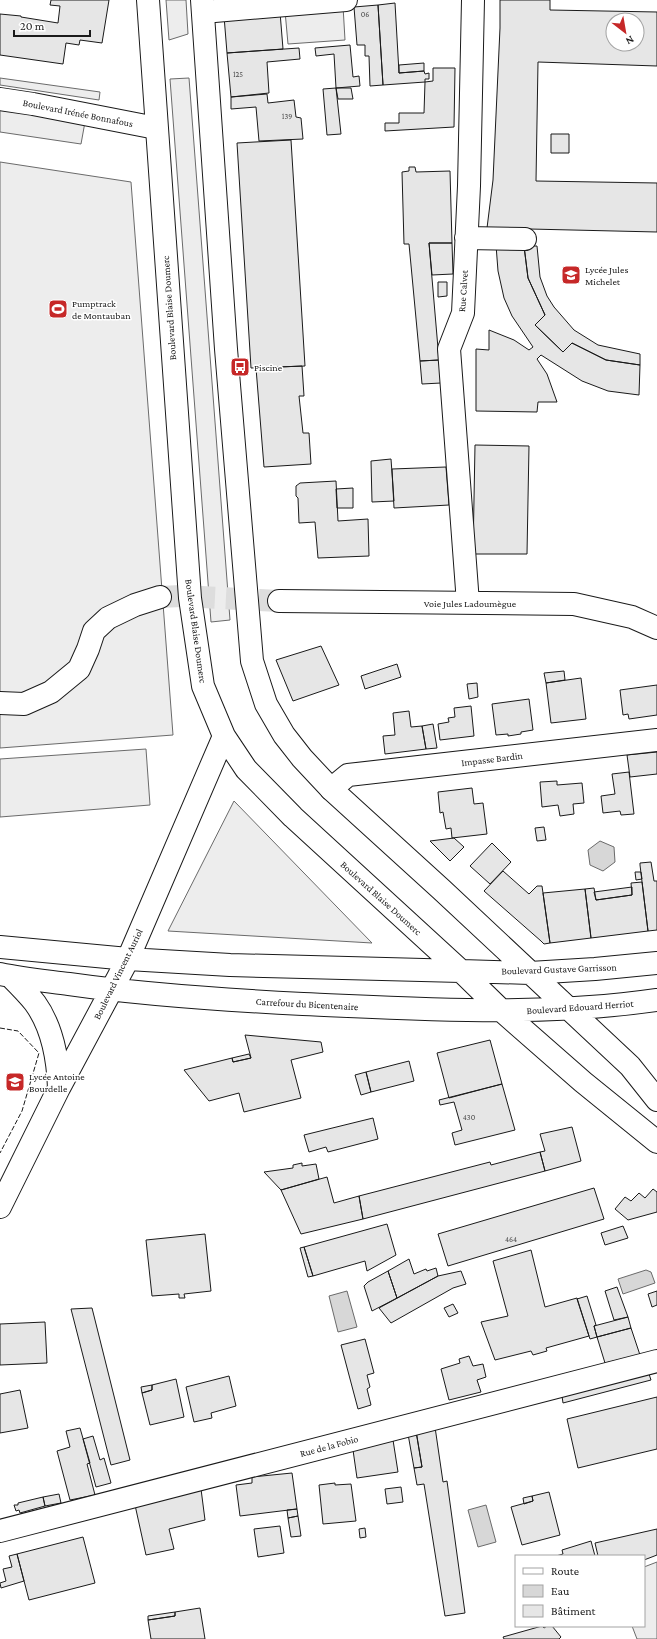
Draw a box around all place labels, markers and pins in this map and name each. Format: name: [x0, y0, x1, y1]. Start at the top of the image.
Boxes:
school or university icon: Lycée Jules Michelet: [560, 264, 582, 286]
place label: Lycée Jules Michelet: [585, 264, 628, 287]
sports icon: Pumptrack de Montauban: [47, 298, 69, 320]
place label: Pumptrack de Montauban: [72, 298, 131, 321]
bus stop icon: Piscine: [229, 356, 251, 378]
place label: Piscine: [254, 362, 283, 373]
school or university icon: Lycée Antoine Bourdelle: [4, 1071, 26, 1093]
place label: Lycée Antoine Bourdelle: [29, 1071, 85, 1094]

